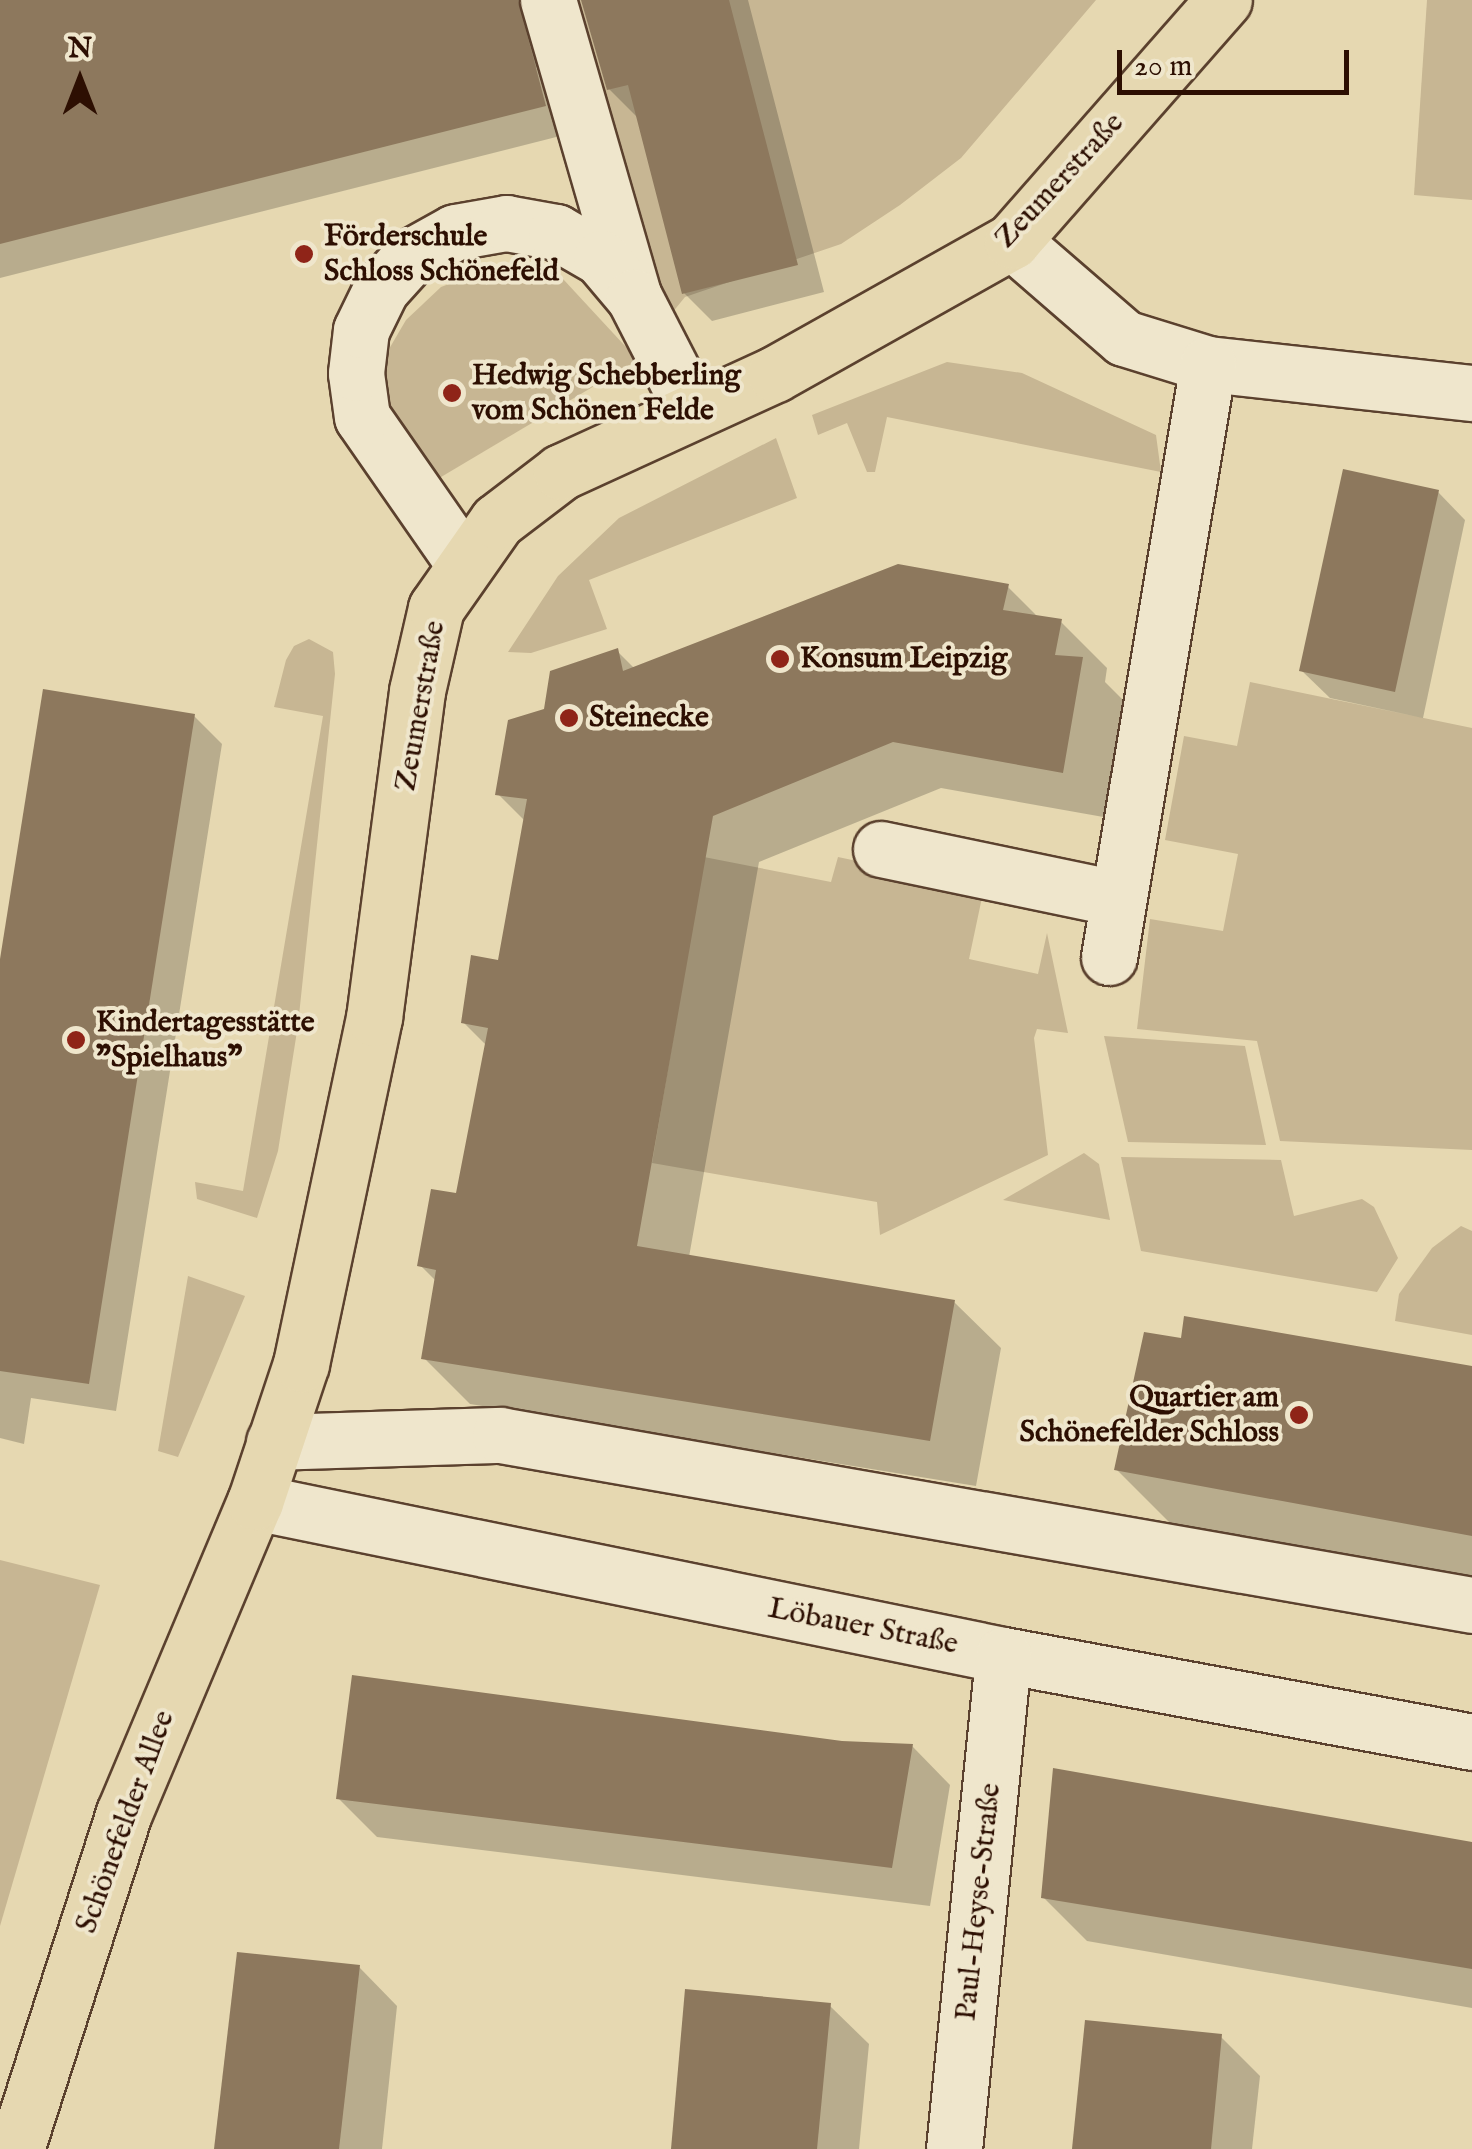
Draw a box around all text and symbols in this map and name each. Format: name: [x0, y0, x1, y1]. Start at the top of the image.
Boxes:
north arrow: [30, 30, 130, 130]
scale bar: [1122, 30, 1354, 92]
text: N: [68, 32, 92, 67]
text: 20 m: [1134, 48, 1193, 86]
street label: Zeumerstraße: [988, 106, 1132, 256]
place label: Förderschule Schloss Schönefeld: [324, 219, 559, 290]
marker: Förderschule Schloss Schönefeld: [293, 243, 315, 265]
place label: Hedwig Schebberling vom Schönen Felde: [472, 358, 741, 428]
marker: Hedwig Schebberling vom Schönen Felde: [441, 382, 463, 404]
street label: Zeumerstraße: [388, 618, 454, 794]
place label: Konsum Leipzig: [800, 641, 1007, 677]
marker: Konsum Leipzig: [769, 648, 791, 670]
place label: Steinecke: [589, 700, 709, 736]
marker: Steinecke: [558, 707, 580, 729]
place label: Kindertagesstätte "Spielhaus": [96, 1005, 315, 1076]
marker: Kindertagesstätte "Spielhaus": [65, 1029, 87, 1051]
place label: Quartier am Schönefelder Schloss: [1020, 1380, 1279, 1450]
marker: Quartier am Schönefelder Schloss: [1288, 1404, 1310, 1426]
street label: Löbauer Straße: [765, 1591, 961, 1663]
street label: Schönefelder Allee: [69, 1706, 183, 1938]
street label: Paul-Heyse-Straße: [949, 1781, 1009, 2023]

